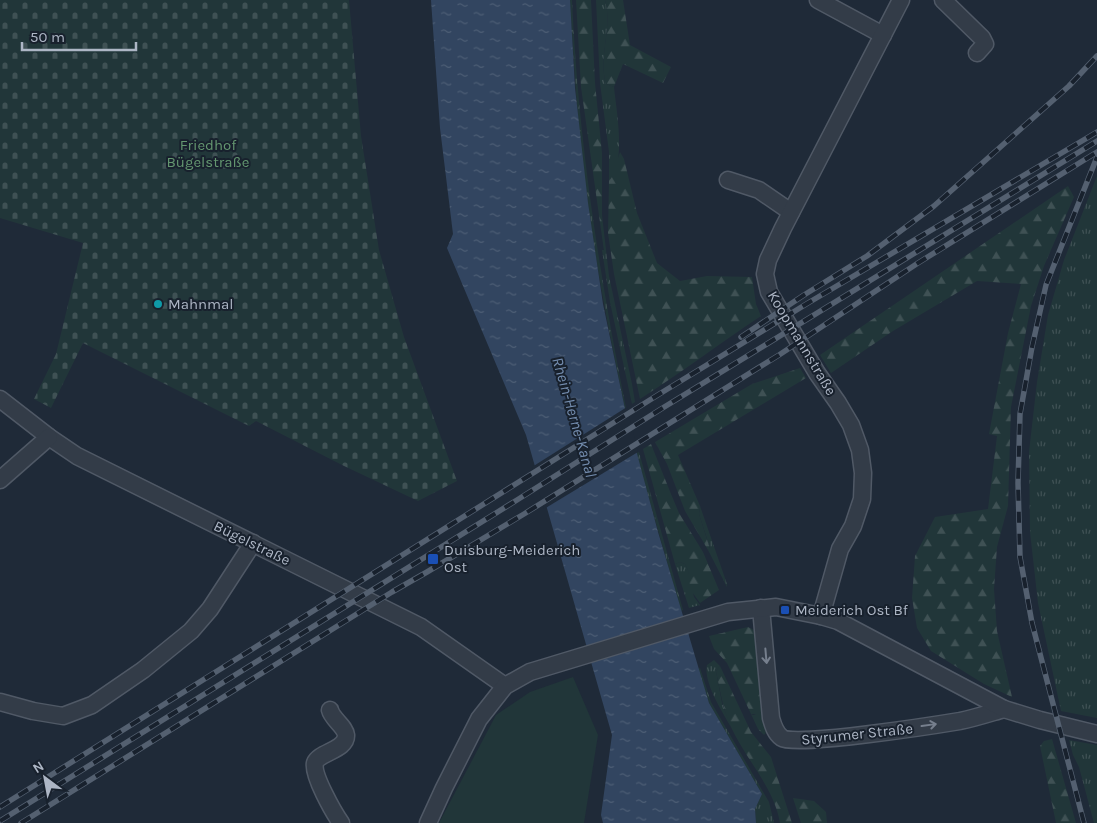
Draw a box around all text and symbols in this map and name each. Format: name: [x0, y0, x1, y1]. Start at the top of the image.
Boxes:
scale bar: [22, 20, 136, 52]
text: 50 m: [30, 28, 65, 46]
park label: Friedhof Bügelstraße: [167, 136, 249, 171]
street label: Koopmannstraße: [764, 287, 840, 399]
place label: Mahnmal: [168, 295, 234, 313]
marker: Mahnmal: [152, 298, 164, 310]
water label: Rhein-Herne-Kanal: [548, 355, 601, 479]
street label: Bügelstraße: [211, 517, 293, 569]
place label: Duisburg-Meiderich Ost: [444, 541, 580, 576]
marker: Duisburg-Meiderich Ost: [426, 552, 440, 566]
place label: Meiderich Ost Bf: [795, 601, 909, 619]
marker: Meiderich Ost Bf: [779, 604, 791, 616]
one-way arrow: [761, 648, 770, 664]
street label: Styrumer Straße: [800, 719, 914, 749]
one-way arrow: [921, 720, 937, 730]
north arrow: [20, 753, 70, 803]
text: N: [30, 758, 47, 777]

